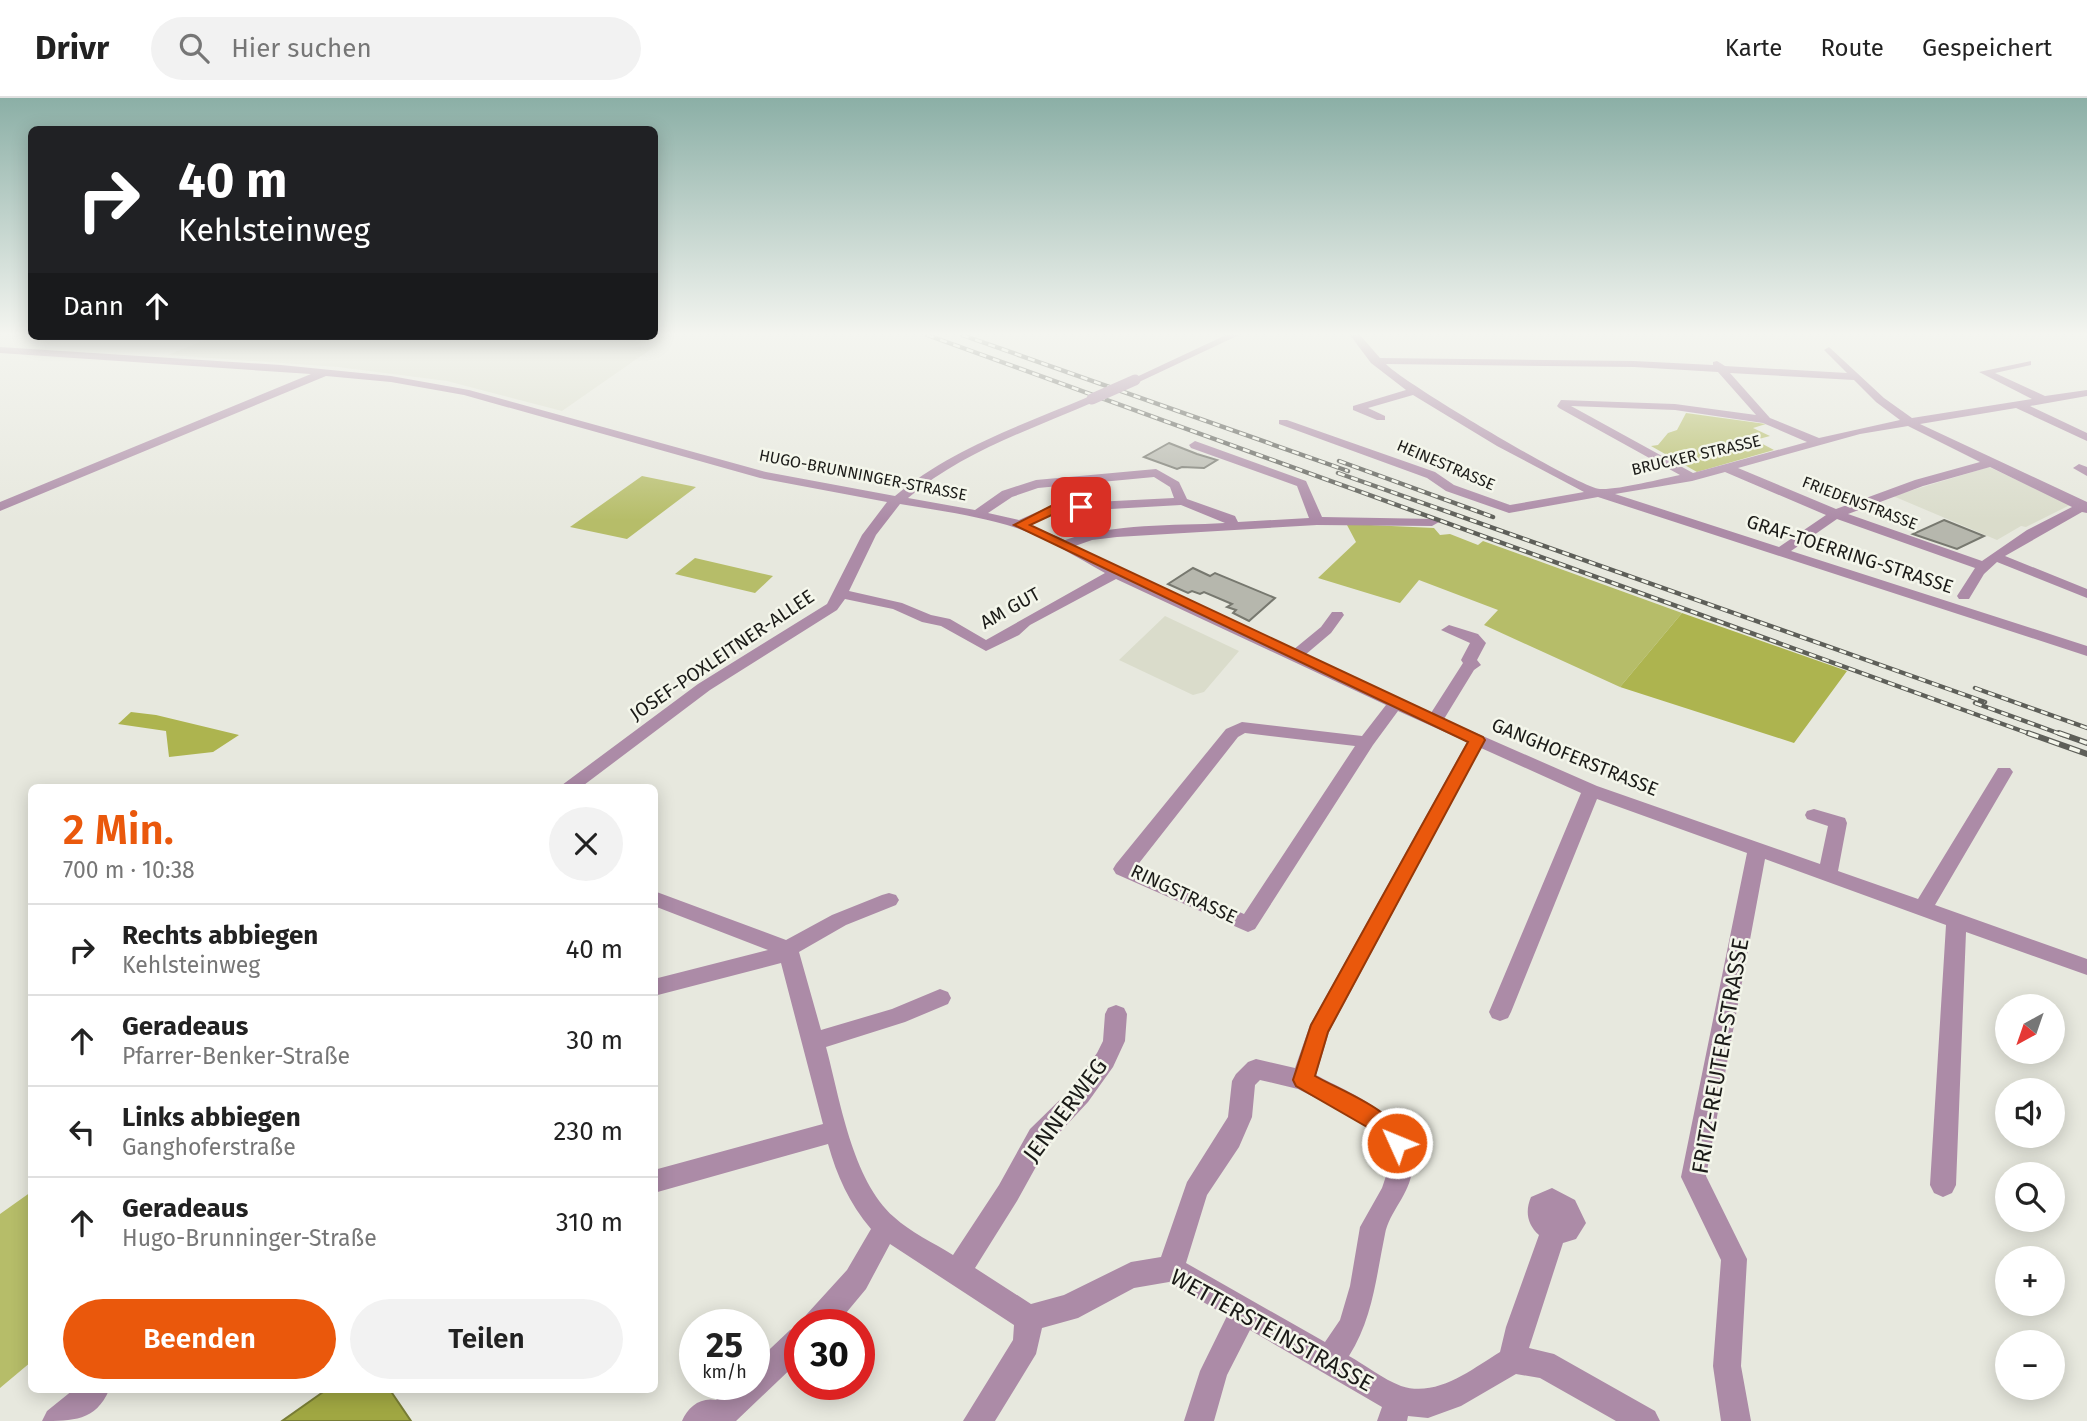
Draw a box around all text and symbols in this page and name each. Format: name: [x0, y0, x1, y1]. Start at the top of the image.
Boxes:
search box: [151, 17, 641, 80]
text: Drivr: [35, 28, 109, 68]
icon: search: [175, 29, 213, 67]
text: Hier suchen: [231, 33, 372, 64]
text: Karte: [1725, 34, 1782, 62]
text: Route: [1820, 34, 1884, 62]
text: Gespeichert: [1922, 34, 2052, 62]
text: 40 m: [178, 151, 287, 210]
icon: right: [63, 154, 154, 245]
text: Kehlsteinweg: [178, 211, 370, 249]
icon: ahead: [138, 287, 176, 325]
text: Dann: [63, 291, 124, 322]
street label: BRUCKER STRASSE: [1630, 431, 1762, 479]
street label: HEINESTRASSE: [1394, 436, 1498, 494]
street label: HUGO-BRUNNINGER-STRASSE: [757, 445, 969, 505]
street label: FRIEDENSTRASSE: [1800, 472, 1920, 534]
pin: [1051, 477, 1111, 537]
icon: arrive: [1062, 488, 1100, 526]
street label: GRAF-TOERRING-STRASSE: [1744, 510, 1956, 598]
street label: AM GUT: [976, 582, 1044, 634]
street label: JOSEF-POXLEITNER-ALLEE: [625, 585, 819, 725]
street label: GANGHOFERSTRASSE: [1488, 713, 1662, 801]
text: 2 Min.: [63, 805, 174, 855]
button: close: [549, 807, 623, 881]
text: 700 m · 10:38: [63, 856, 195, 884]
street label: RINGSTRASSE: [1127, 859, 1241, 929]
text: Rechts abbiegen: [122, 920, 318, 951]
icon: right: [63, 931, 101, 969]
text: 40 m: [565, 934, 623, 965]
street label: FRITZ-REUTER-STRASSE: [1685, 936, 1755, 1176]
text: Kehlsteinweg: [122, 951, 260, 979]
north arrow: [1995, 994, 2065, 1064]
map controls: [1995, 994, 2065, 1400]
text: Geradeaus: [122, 1011, 248, 1042]
icon: ahead: [63, 1022, 101, 1060]
text: 30 m: [566, 1025, 623, 1056]
text: Pfarrer-Benker-Straße: [122, 1042, 350, 1070]
street label: JENNERWEG: [1017, 1053, 1113, 1167]
button: sound: [1995, 1078, 2065, 1148]
text: Links abbiegen: [122, 1102, 301, 1133]
position arrow: [1360, 1106, 1434, 1180]
icon: left: [63, 1113, 101, 1151]
text: 230 m: [554, 1116, 623, 1147]
text: Ganghoferstraße: [122, 1133, 296, 1161]
button: search: [1995, 1162, 2065, 1232]
text: Geradeaus: [122, 1193, 248, 1224]
icon: ahead: [63, 1204, 101, 1242]
text: 310 m: [556, 1207, 623, 1238]
text: Hugo-Brunninger-Straße: [122, 1224, 377, 1252]
button: +: [1995, 1246, 2065, 1316]
street label: WETTERSTEINSTRASSE: [1166, 1262, 1378, 1398]
button: Beenden: [63, 1299, 336, 1379]
button: Teilen: [350, 1299, 623, 1379]
speed limit sign: 30: [784, 1309, 875, 1400]
text: 25: [706, 1324, 743, 1366]
button: −: [1995, 1330, 2065, 1400]
text: km/h: [702, 1361, 747, 1383]

